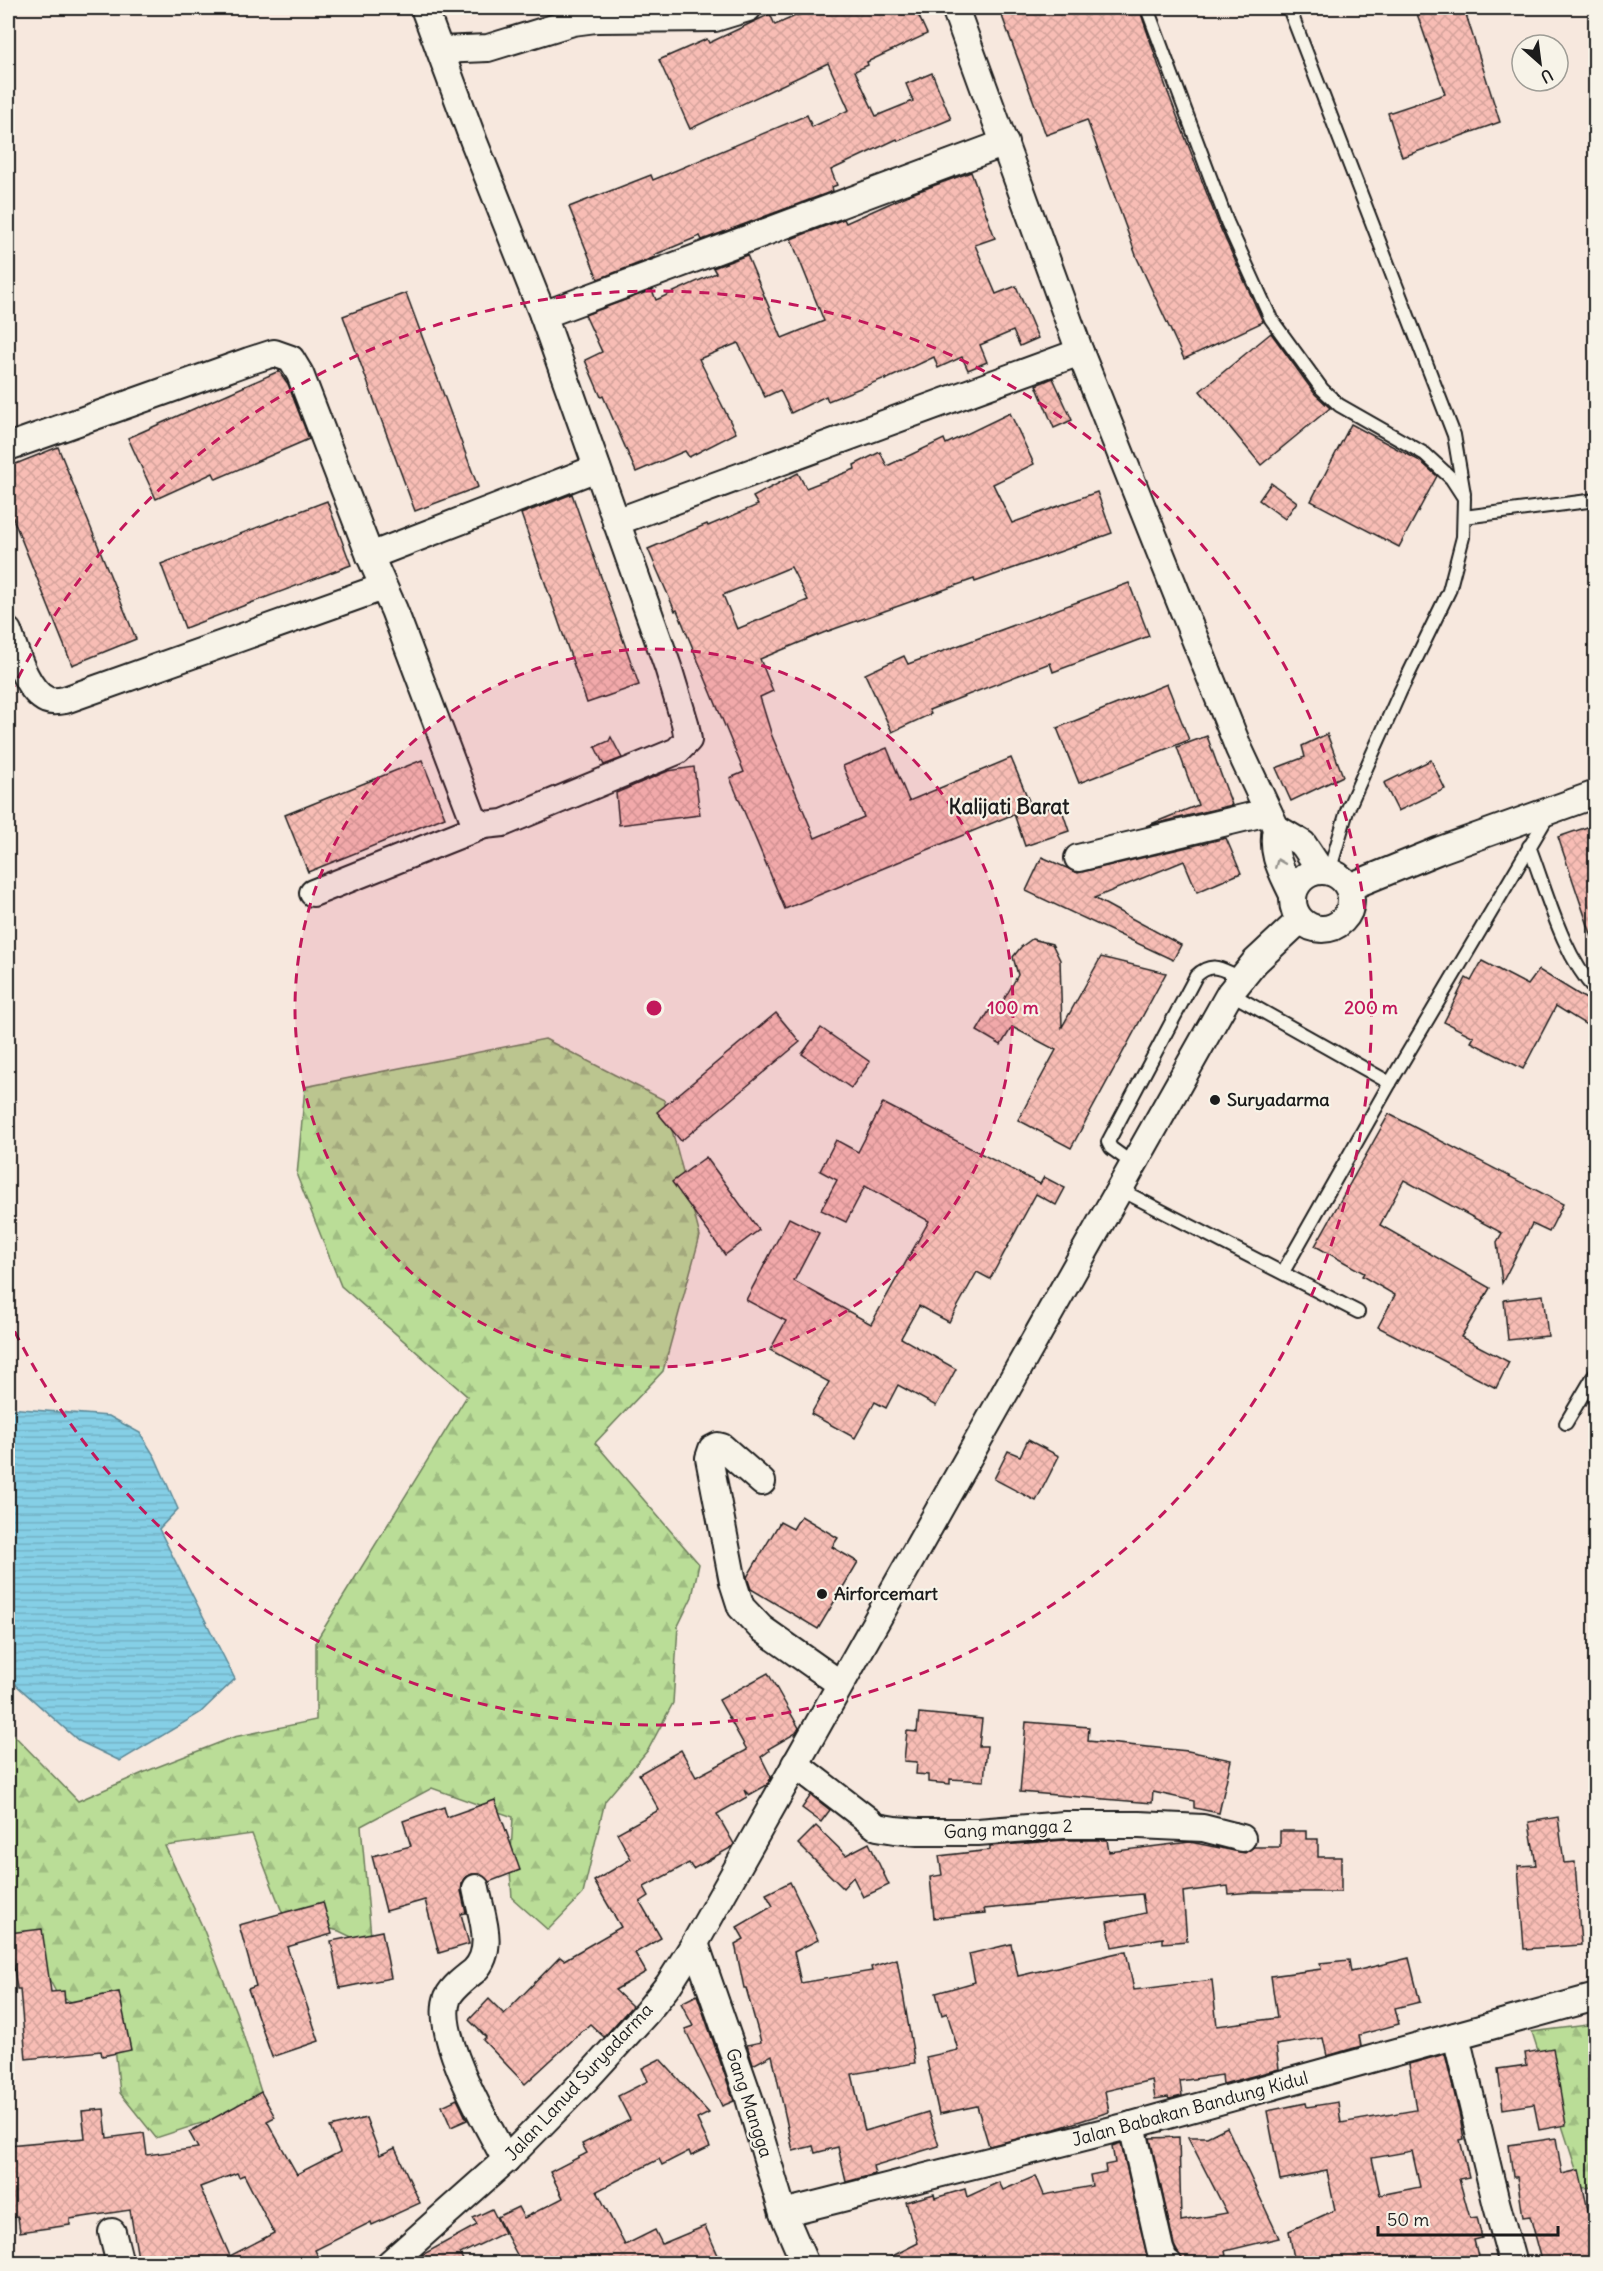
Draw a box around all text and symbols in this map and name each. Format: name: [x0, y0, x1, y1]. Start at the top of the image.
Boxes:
north arrow: [1510, 33, 1570, 93]
text: U: [1538, 65, 1557, 88]
district label: Kalijati Barat: [949, 793, 1070, 820]
one-way arrow: [1274, 858, 1286, 869]
text: 100 m: [988, 996, 1039, 1019]
text: 200 m: [1344, 996, 1398, 1019]
centre of rings: [644, 998, 664, 1018]
place label: Suryadarma: [1227, 1088, 1330, 1111]
marker: Suryadarma: [1208, 1093, 1222, 1107]
place label: Airforcemart: [834, 1582, 939, 1605]
marker: Airforcemart: [815, 1587, 829, 1601]
street label: Gang mangga 2: [943, 1814, 1073, 1843]
street label: Jalan Lanud Suryadarma: [500, 1998, 657, 2165]
street label: Gang Mangga: [721, 2045, 778, 2160]
street label: Jalan Babakan Bandung Kidul: [1069, 2066, 1310, 2151]
scale bar: [1378, 2199, 1558, 2237]
text: 50 m: [1387, 2208, 1429, 2231]

